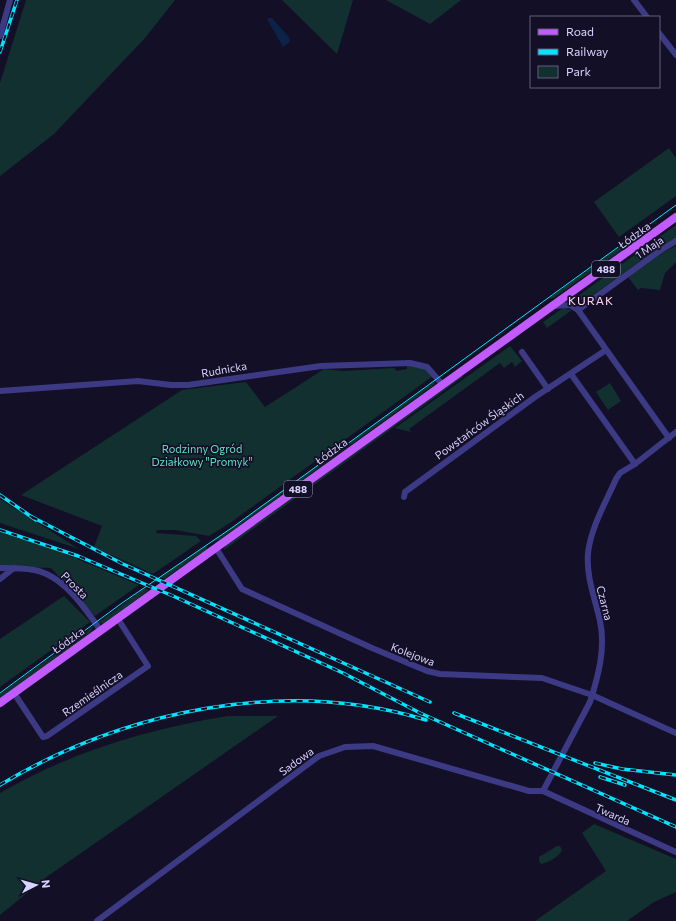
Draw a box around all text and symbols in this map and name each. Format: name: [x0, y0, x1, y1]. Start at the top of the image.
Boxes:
legend: [530, 16, 660, 88]
text: Road: [566, 24, 594, 38]
text: Railway: [566, 44, 608, 58]
text: Park: [566, 64, 592, 78]
street label: Łódzka: [615, 219, 653, 252]
street label: 1 Maja: [632, 233, 666, 261]
road number: 488: [592, 261, 620, 277]
district label: KURAK: [568, 293, 614, 307]
street label: Rudnicka: [200, 359, 248, 379]
street label: Powstańców Śląskich: [431, 388, 526, 462]
street label: Łódzka: [312, 435, 350, 468]
park label: Rodzinny Ogród Działkowy "Promyk": [151, 442, 253, 468]
road number: 488: [284, 481, 312, 497]
street label: Prosta: [59, 569, 91, 601]
street label: Czarna: [594, 584, 616, 622]
street label: Łódzka: [49, 624, 87, 657]
street label: Kolejowa: [389, 640, 437, 668]
street label: Rzemieślnicza: [59, 667, 125, 719]
street label: Sadowa: [276, 744, 316, 778]
street label: Twarda: [593, 801, 633, 827]
north arrow: [16, 865, 56, 905]
text: N: [40, 879, 53, 889]

